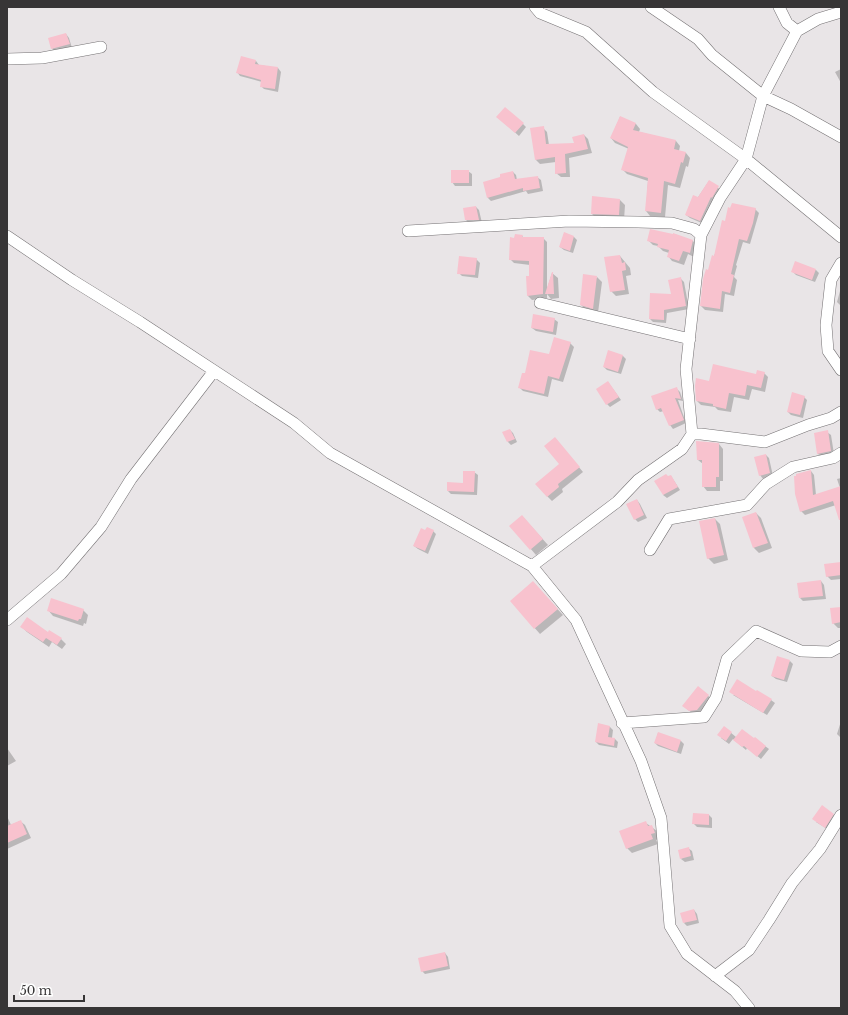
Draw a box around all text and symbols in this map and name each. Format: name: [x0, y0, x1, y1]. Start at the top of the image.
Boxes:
scale bar: [14, 977, 84, 1003]
text: 50 m: [20, 983, 52, 998]

